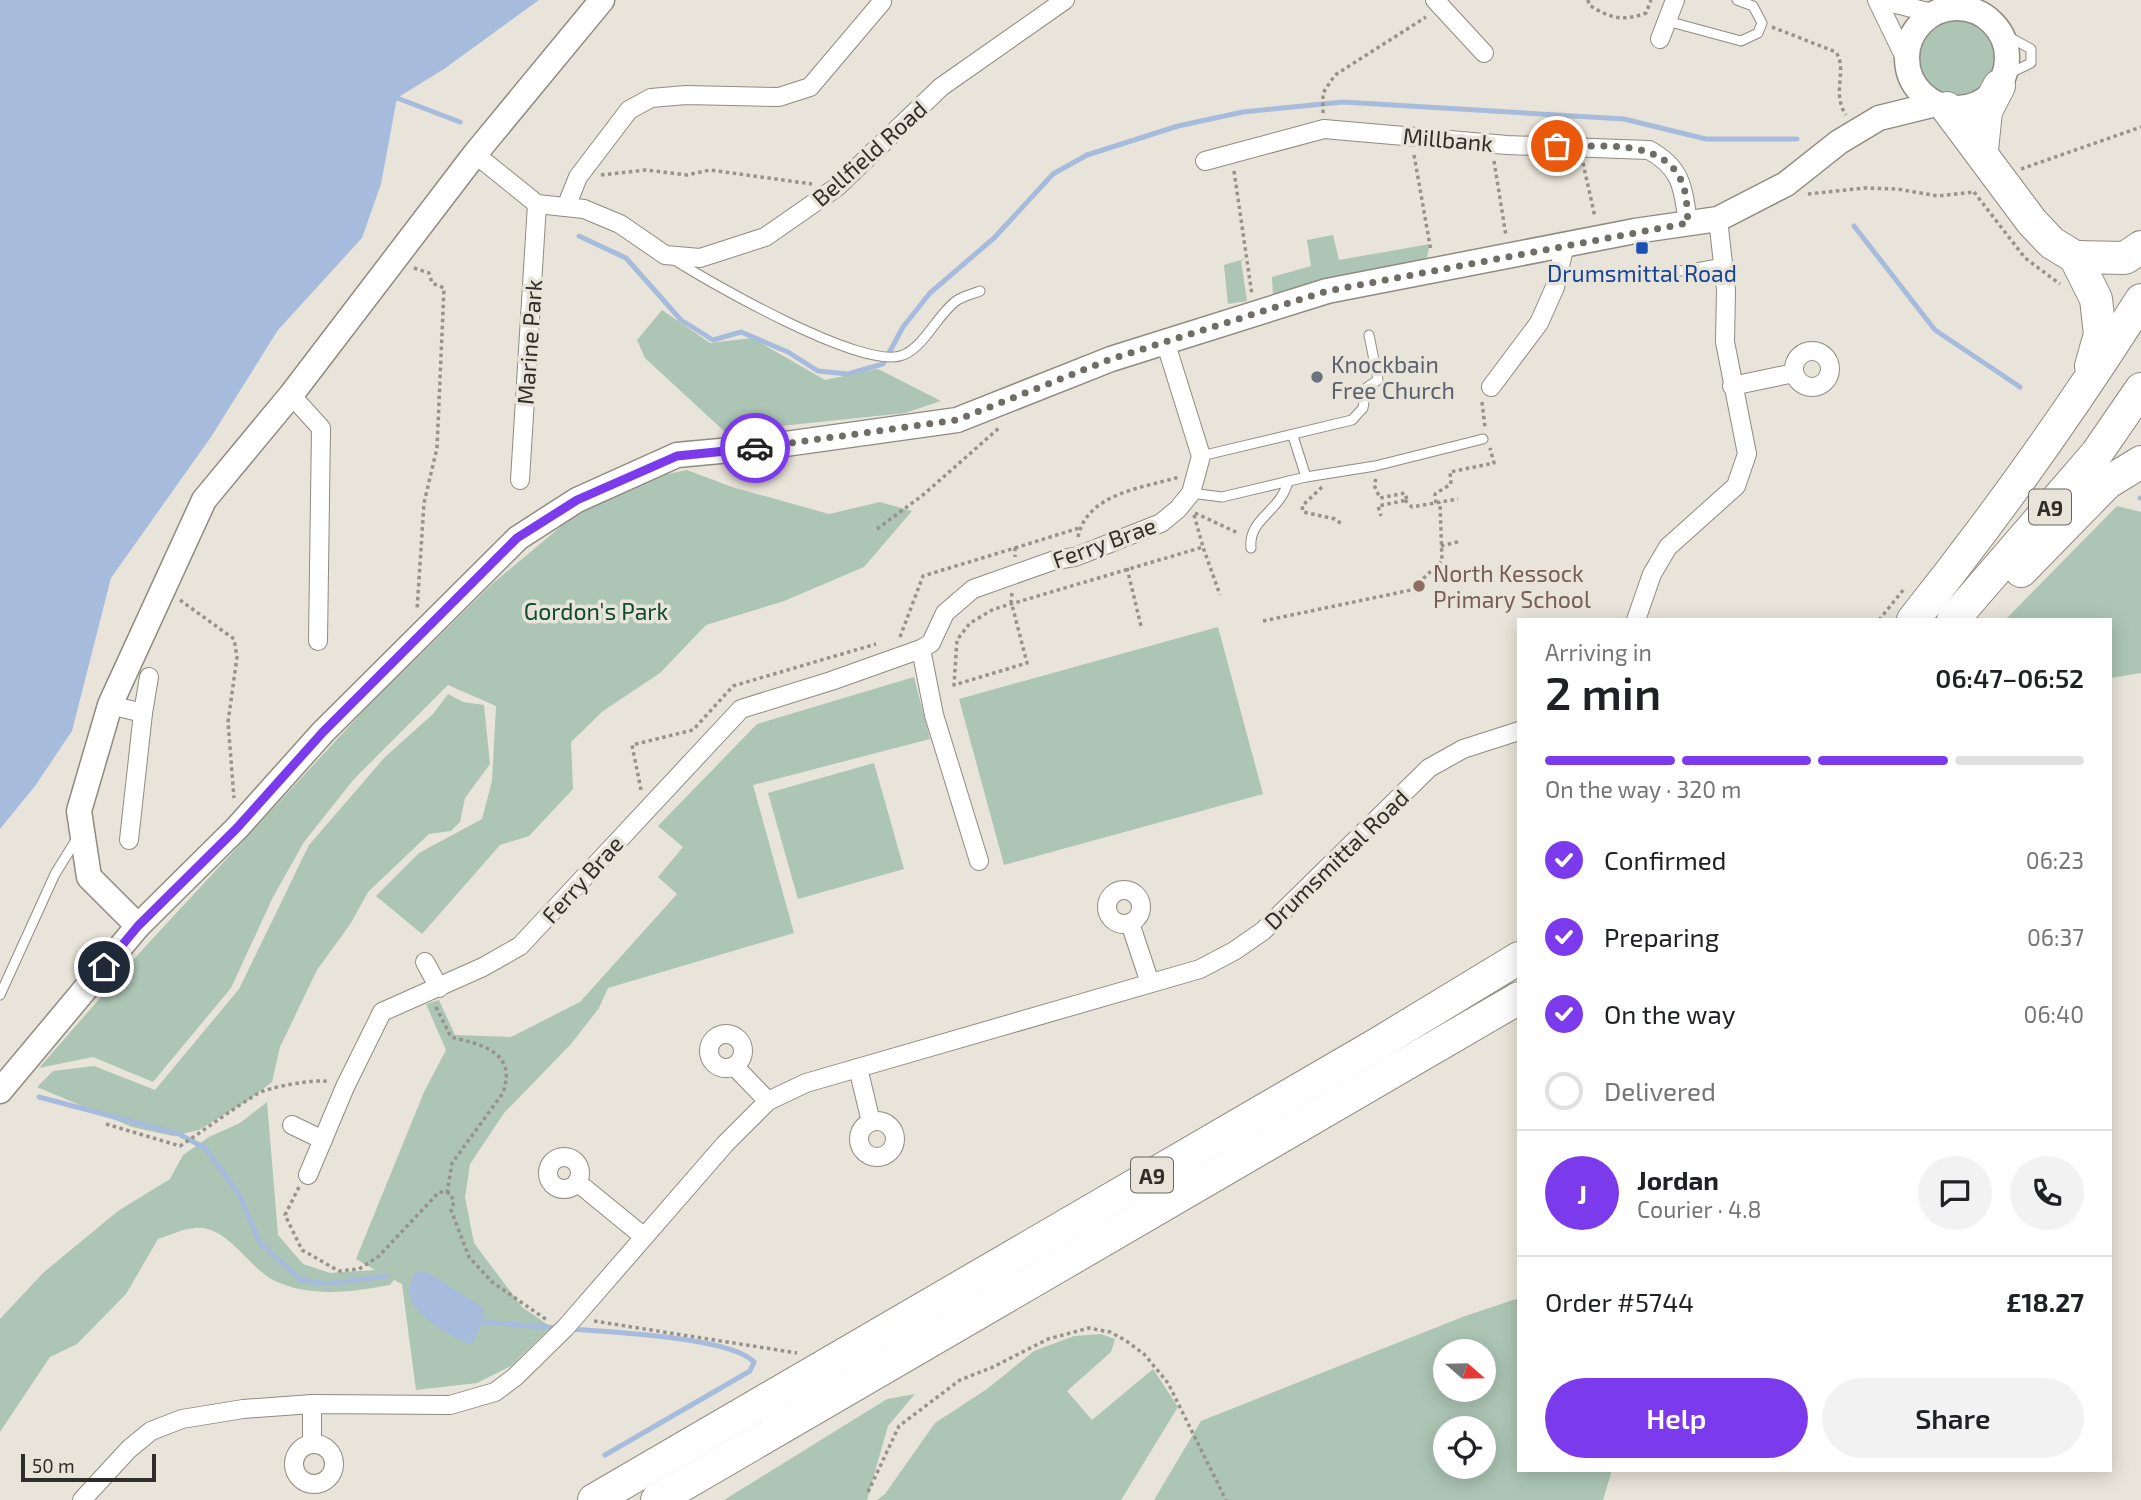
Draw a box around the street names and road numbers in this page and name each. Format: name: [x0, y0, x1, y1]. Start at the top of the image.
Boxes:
street label: Bellfield Road: [806, 94, 932, 212]
street label: Millbank: [1402, 121, 1495, 157]
street label: Marine Park: [511, 278, 547, 406]
road number: A9: [2029, 490, 2071, 524]
street label: Ferry Brae: [1048, 510, 1160, 574]
street label: Drumsmittal Road: [1258, 783, 1414, 935]
street label: Ferry Brae: [535, 829, 629, 929]
road number: A9: [1131, 1158, 1173, 1192]

